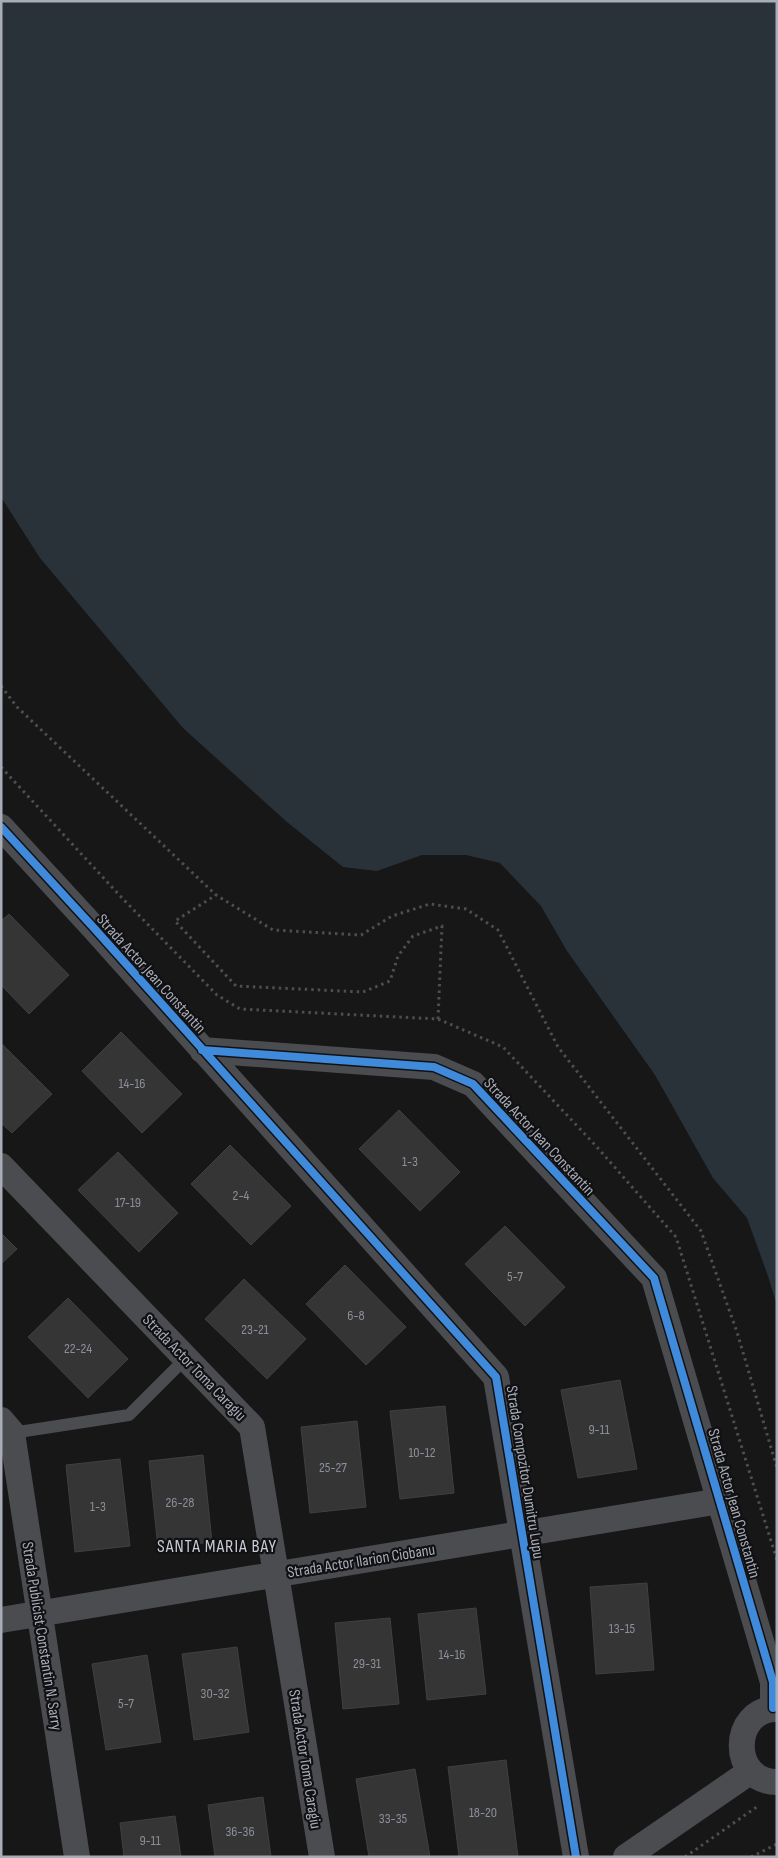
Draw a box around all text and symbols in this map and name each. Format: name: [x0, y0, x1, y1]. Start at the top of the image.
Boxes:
street label: Strada Actor Jean Constantin: [92, 910, 210, 1038]
street label: Strada Actor Jean Constantin: [479, 1074, 598, 1200]
house number: 14-16: [119, 1075, 145, 1092]
house number: 1-3: [402, 1153, 418, 1170]
house number: 2-4: [233, 1187, 250, 1204]
house number: 17-19: [115, 1194, 141, 1211]
house number: 5-7: [507, 1268, 523, 1285]
house number: 6-8: [347, 1307, 365, 1324]
street label: Strada Actor Toma Caragiu: [138, 1311, 250, 1425]
house number: 23-21: [241, 1321, 269, 1338]
house number: 22-24: [64, 1340, 92, 1357]
street label: Strada Compozitor Dumitru Lupu: [501, 1384, 548, 1560]
house number: 9-11: [588, 1421, 610, 1438]
street label: Strada Actor Jean Constantin: [703, 1427, 764, 1580]
house number: 10-12: [408, 1444, 436, 1461]
house number: 25-27: [319, 1459, 347, 1476]
house number: 26-28: [166, 1494, 194, 1511]
house number: 1-3: [90, 1498, 106, 1515]
district label: SANTA MARIA BAY: [157, 1536, 277, 1557]
street label: Strada Actor Ilarion Ciobanu: [286, 1540, 436, 1583]
street label: Strada Publicist Constantin N. Sarry: [17, 1541, 66, 1732]
house number: 13-15: [609, 1620, 636, 1637]
house number: 14-16: [439, 1646, 465, 1663]
house number: 29-31: [353, 1655, 381, 1672]
house number: 30-32: [201, 1685, 230, 1702]
street label: Strada Actor Toma Caragiu: [284, 1688, 325, 1830]
house number: 5-7: [118, 1695, 134, 1712]
house number: 18-20: [469, 1804, 497, 1821]
house number: 33-35: [379, 1810, 408, 1827]
house number: 36-36: [225, 1823, 255, 1840]
house number: 9-11: [139, 1832, 161, 1849]

